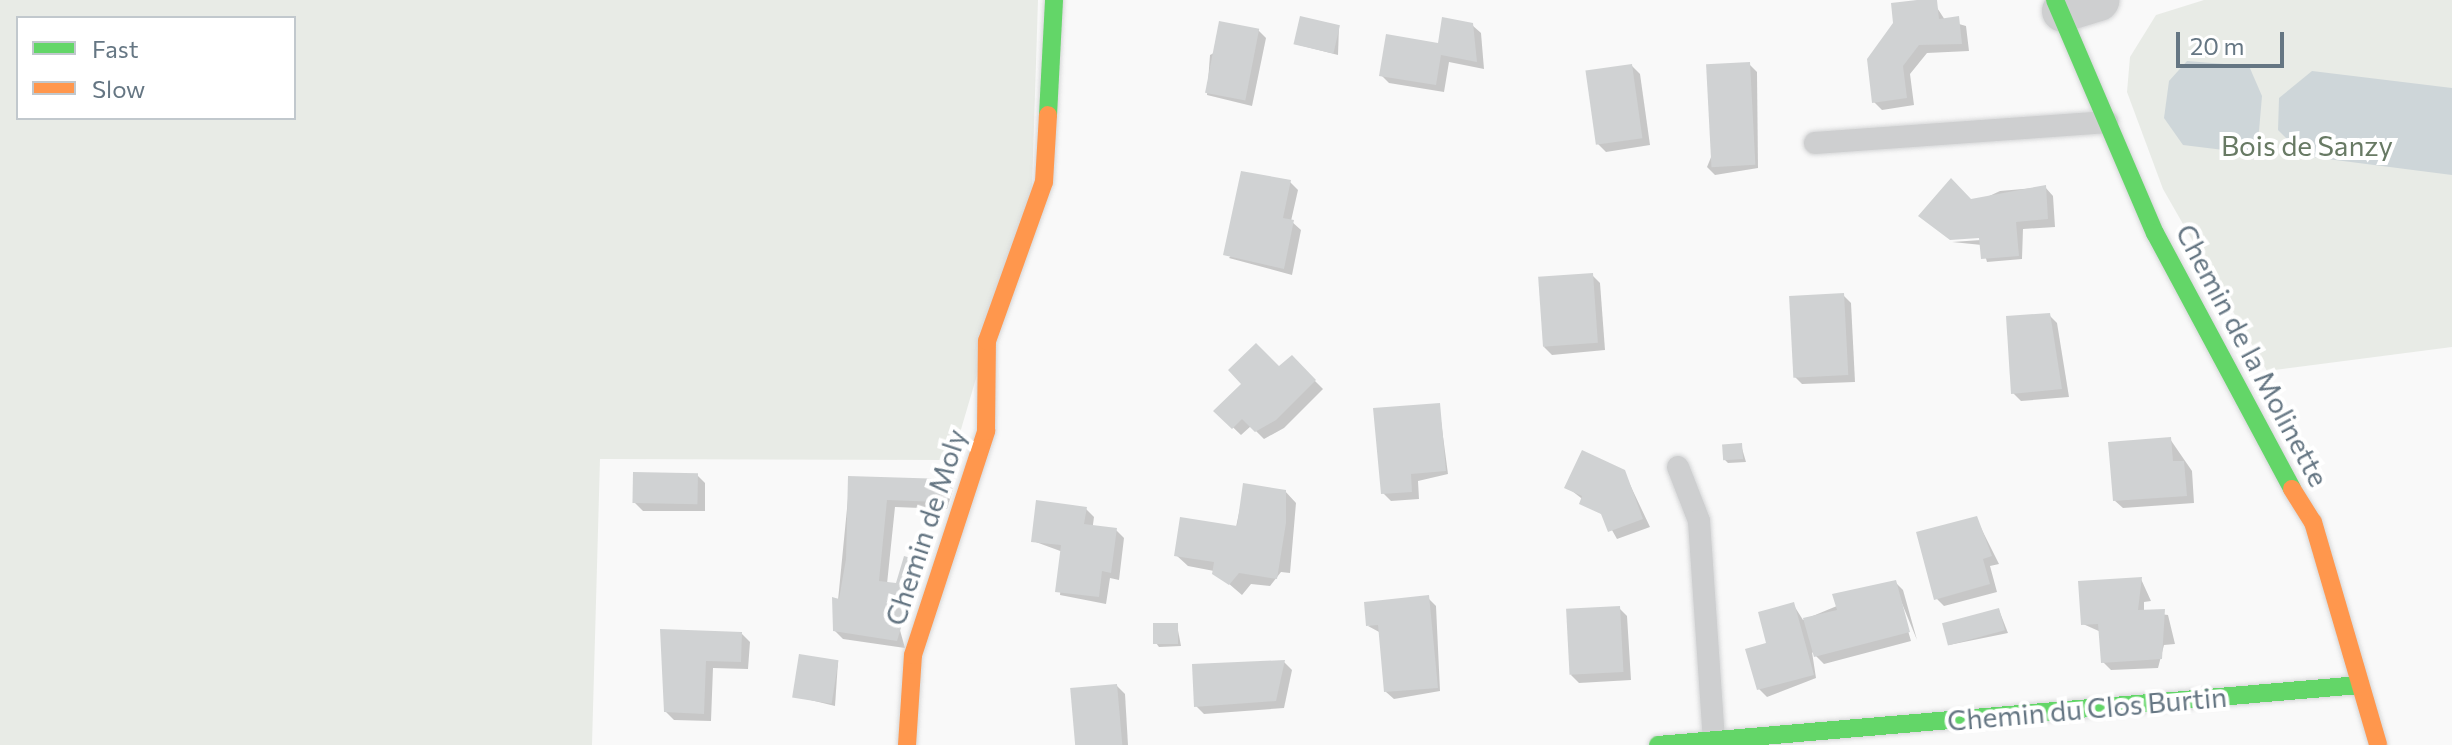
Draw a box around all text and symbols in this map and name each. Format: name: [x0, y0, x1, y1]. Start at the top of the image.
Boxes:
legend: [16, 16, 296, 120]
scale bar: [2180, 16, 2288, 66]
text: 20 m: [2190, 31, 2244, 60]
text: Fast: [92, 34, 139, 63]
text: Slow: [92, 74, 145, 103]
park label: Bois de Sanzy: [2221, 128, 2393, 162]
street label: Chemin de la Molinette: [2170, 218, 2336, 492]
street label: Chemin de Moly: [877, 425, 973, 629]
street label: Chemin du Clos Burtin: [1946, 679, 2228, 737]

